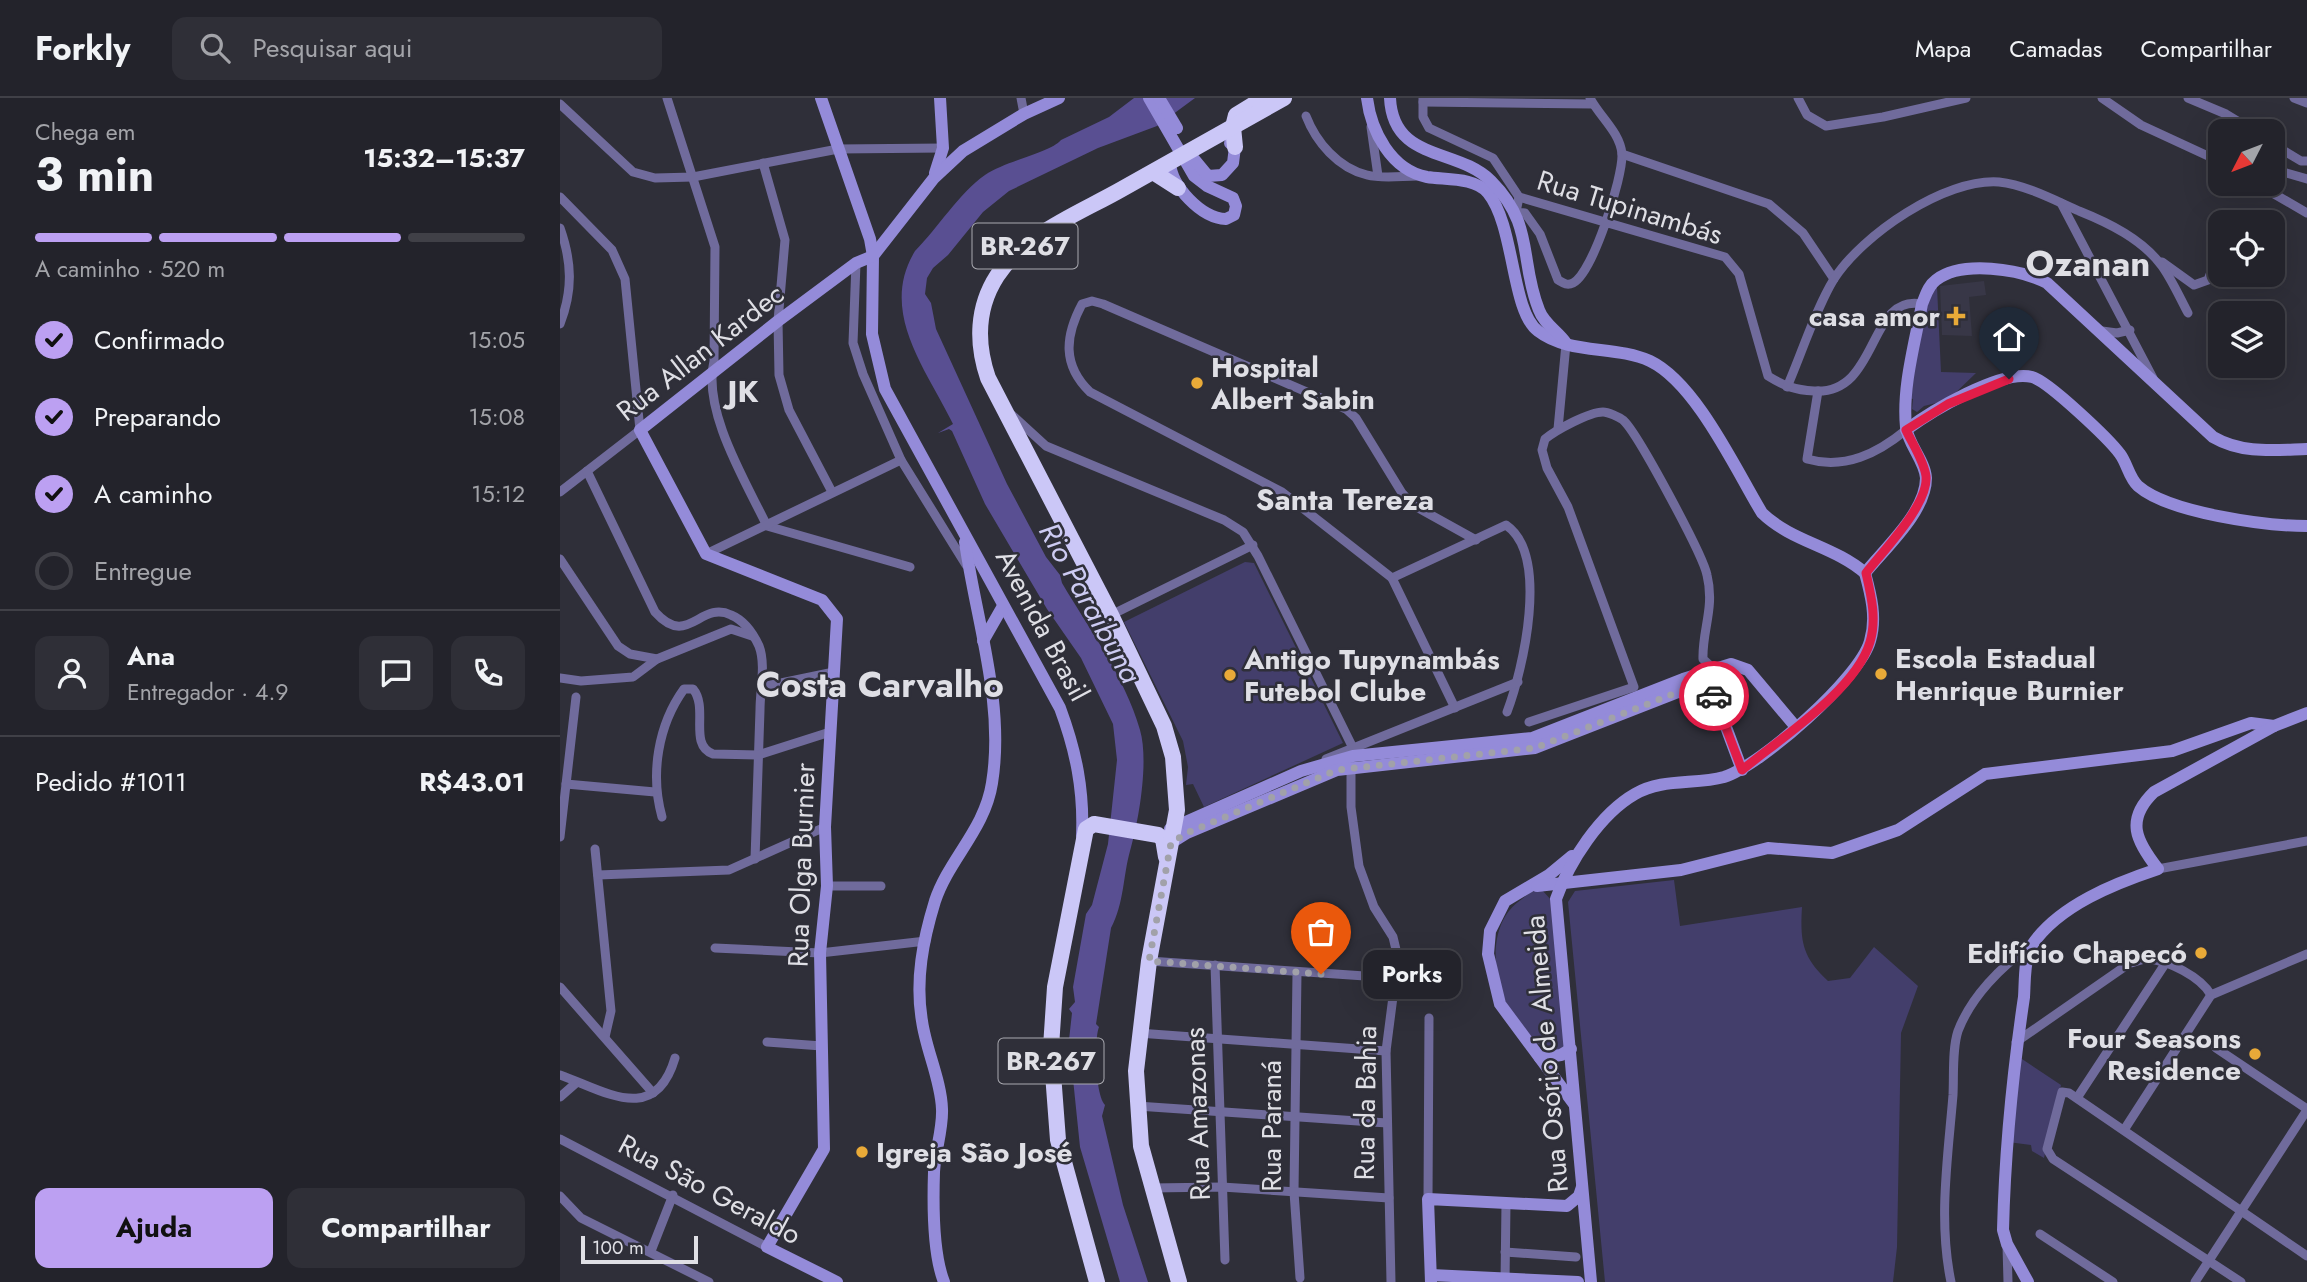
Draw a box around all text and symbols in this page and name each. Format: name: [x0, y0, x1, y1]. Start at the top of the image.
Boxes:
search box: [172, 17, 662, 80]
text: Forkly: [35, 25, 130, 72]
icon: search: [196, 29, 234, 67]
text: Pesquisar aqui: [252, 29, 412, 67]
text: Mapa: [1915, 31, 1971, 66]
text: Camadas: [2009, 31, 2102, 66]
text: Compartilhar: [2140, 31, 2272, 66]
text: Chega em: [35, 115, 136, 149]
north arrow: [2208, 119, 2286, 196]
map controls: [2208, 119, 2285, 378]
text: 15:32–15:37: [363, 139, 525, 177]
text: 3 min: [35, 142, 154, 208]
street label: Rua Tupinambás: [1532, 160, 1728, 255]
button: locate: [2208, 210, 2285, 287]
road number: BR-267: [972, 223, 1078, 268]
district label: Ozanan: [2026, 239, 2151, 289]
text: A caminho · 520 m: [35, 252, 225, 286]
street label: Rua Allan Kardec: [608, 274, 793, 431]
place label: casa amor: [1809, 296, 1940, 337]
button: layers: [2208, 301, 2285, 378]
marker: casa amor: [1946, 306, 1966, 326]
pin: [1979, 307, 2039, 379]
icon: home: [1990, 318, 2028, 356]
icon: check: [35, 321, 73, 359]
text: Confirmado: [94, 321, 225, 359]
text: 15:05: [468, 323, 525, 357]
place label: Hospital Albert Sabin: [1210, 347, 1375, 420]
district label: JK: [723, 370, 758, 413]
marker: Hospital Albert Sabin: [1189, 375, 1205, 391]
icon: check: [35, 398, 73, 436]
text: Preparando: [94, 398, 221, 436]
text: 15:08: [468, 400, 525, 434]
icon: check: [35, 475, 73, 513]
text: A caminho: [94, 475, 212, 513]
text: 15:12: [471, 477, 525, 511]
district label: Santa Tereza: [1256, 478, 1434, 521]
water label: Rio Paraibuna: [1028, 514, 1153, 692]
street label: Avenida Brasil: [985, 542, 1100, 709]
text: Entregue: [94, 552, 192, 590]
button: person: [35, 636, 109, 710]
button: chat: [359, 636, 433, 710]
button: phone: [451, 636, 525, 710]
text: Ana: [127, 637, 175, 675]
place label: Escola Estadual Henrique Burnier: [1895, 638, 2124, 711]
place label: Antigo Tupynambás Futebol Clube: [1243, 639, 1500, 712]
district label: Costa Carvalho: [756, 660, 1004, 710]
courier: [1679, 661, 1749, 731]
marker: Escola Estadual Henrique Burnier: [1873, 666, 1889, 682]
marker: Antigo Tupynambás Futebol Clube: [1222, 667, 1238, 683]
text: Entregador · 4.9: [127, 675, 289, 709]
icon: car: [1695, 677, 1733, 715]
street label: Rua Olga Burnier: [777, 762, 826, 968]
text: Pedido #1011: [35, 763, 187, 801]
text: R$43.01: [419, 763, 525, 801]
pin: [1291, 902, 1351, 974]
icon: bag: [1302, 913, 1340, 951]
street label: Rua Osório de Almeida: [1514, 914, 1579, 1194]
place label: Edifício Chapecó: [1967, 933, 2187, 974]
marker: Edifício Chapecó: [2193, 945, 2209, 961]
callout: Porks: [1363, 950, 1461, 998]
text: Porks: [1382, 957, 1442, 991]
place label: Four Seasons Residence: [2067, 1018, 2241, 1091]
street label: Rua da Bahia: [1344, 1025, 1387, 1181]
street label: Rua Amazonas: [1174, 1027, 1221, 1201]
road number: BR-267: [998, 1038, 1104, 1084]
marker: Four Seasons Residence: [2247, 1046, 2263, 1062]
street label: Rua Paraná: [1251, 1060, 1292, 1192]
street label: Rua São Geraldo: [611, 1124, 808, 1255]
place label: Igreja São José: [876, 1132, 1073, 1173]
marker: Igreja São José: [854, 1144, 870, 1160]
button: Ajuda: [35, 1188, 273, 1268]
button: Compartilhar: [287, 1188, 525, 1268]
scale bar: [581, 1233, 698, 1265]
text: 100 m: [592, 1234, 644, 1261]

